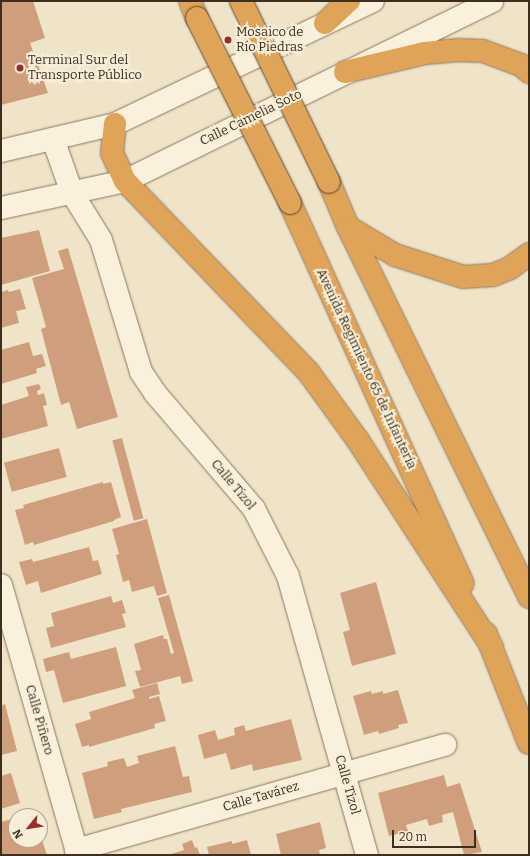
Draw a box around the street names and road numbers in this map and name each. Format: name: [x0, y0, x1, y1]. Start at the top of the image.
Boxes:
street label: Calle Camelia Soto: [198, 87, 304, 149]
street label: Avenida Regimiento 65 de Infantería: [313, 266, 419, 472]
street label: Calle Tizol: [207, 457, 259, 513]
street label: Calle Piñero: [22, 683, 56, 757]
street label: Calle Tizol: [331, 753, 363, 817]
street label: Calle Tavárez: [221, 779, 301, 815]

